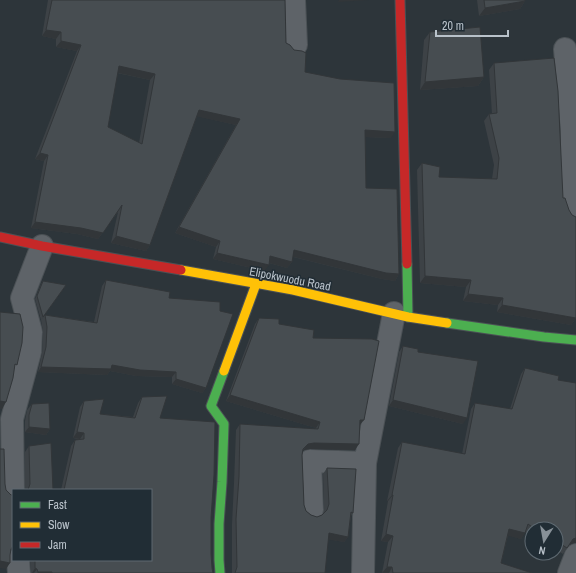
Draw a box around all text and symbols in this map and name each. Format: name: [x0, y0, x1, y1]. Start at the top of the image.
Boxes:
scale bar: [436, 12, 508, 38]
text: 20 m: [442, 18, 464, 34]
street label: Elipokwuodu Road: [248, 263, 332, 295]
legend: [12, 489, 152, 561]
text: Fast: [48, 497, 67, 513]
text: Slow: [48, 517, 70, 533]
north arrow: [524, 521, 564, 561]
text: Jam: [48, 537, 67, 553]
text: N: [538, 543, 547, 558]

